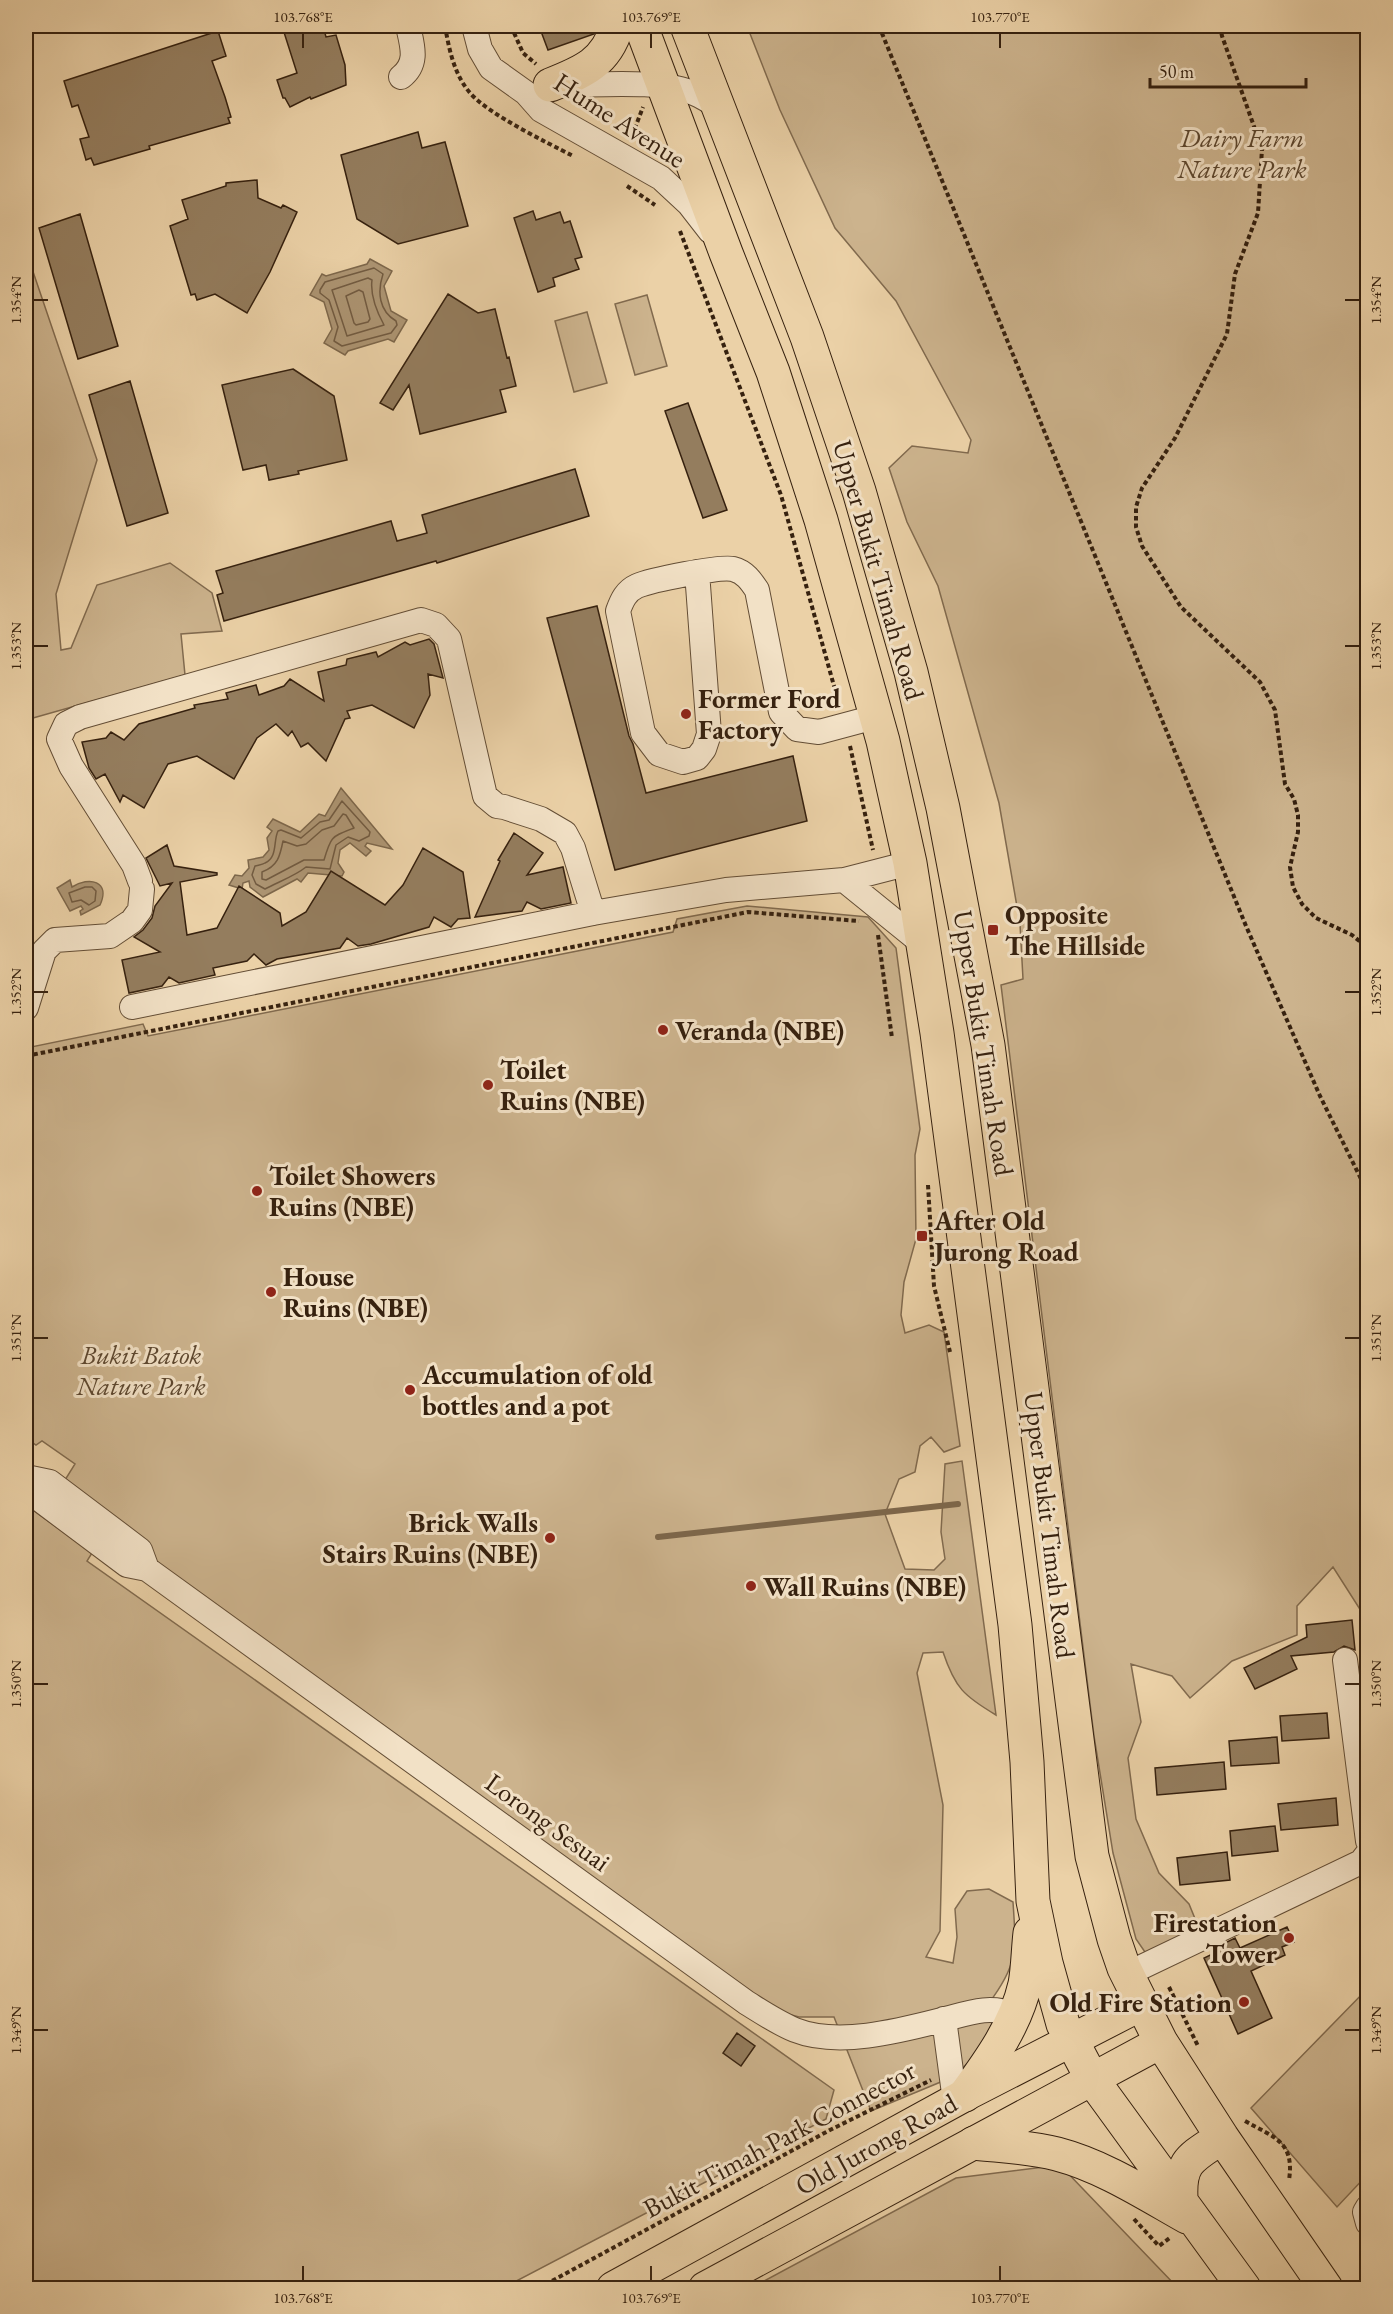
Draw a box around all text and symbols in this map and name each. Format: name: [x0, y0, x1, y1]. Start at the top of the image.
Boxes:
text: 103.768°E: [273, 7, 333, 26]
text: 103.769°E: [621, 7, 681, 26]
text: 103.770°E: [970, 7, 1030, 26]
scale bar: [1150, 51, 1306, 89]
text: 50 m: [1159, 60, 1194, 83]
street label: Hume Avenue: [547, 64, 693, 176]
park label: Dairy Farm Nature Park: [1176, 120, 1307, 186]
text: 1.354°N: [6, 276, 25, 324]
text: 1.354°N: [1366, 276, 1385, 324]
street label: Upper Bukit Timah Road: [825, 436, 933, 704]
text: 1.353°N: [6, 622, 25, 670]
text: 1.353°N: [1366, 622, 1385, 670]
place label: Former Ford Factory: [698, 681, 841, 747]
marker: Former Ford Factory: [679, 707, 693, 721]
place label: Opposite The Hillside: [1005, 897, 1145, 963]
street label: Upper Bukit Timah Road: [946, 908, 1022, 1179]
marker: Opposite The Hillside: [986, 923, 1000, 937]
text: 1.352°N: [6, 968, 25, 1016]
text: 1.352°N: [1366, 968, 1385, 1016]
place label: Veranda (NBE): [675, 1013, 844, 1048]
marker: Veranda (NBE): [656, 1023, 670, 1037]
place label: Toilet Ruins (NBE): [500, 1052, 645, 1118]
marker: Toilet Ruins (NBE): [481, 1078, 495, 1092]
place label: Toilet Showers Ruins (NBE): [269, 1158, 435, 1224]
marker: Toilet Showers Ruins (NBE): [250, 1184, 264, 1198]
place label: After Old Jurong Road: [931, 1203, 1079, 1269]
marker: After Old Jurong Road: [915, 1229, 929, 1243]
place label: House Ruins (NBE): [283, 1259, 428, 1325]
marker: House Ruins (NBE): [264, 1285, 278, 1299]
text: 1.351°N: [6, 1314, 25, 1362]
text: 1.351°N: [1366, 1314, 1385, 1362]
park label: Bukit Batok Nature Park: [75, 1337, 206, 1403]
place label: Accumulation of old bottles and a pot: [421, 1357, 653, 1423]
marker: Accumulation of old bottles and a pot: [403, 1383, 417, 1397]
street label: Upper Bukit Timah Road: [1016, 1390, 1084, 1661]
place label: Brick Walls Stairs Ruins (NBE): [322, 1505, 538, 1571]
marker: Brick Walls Stairs Ruins (NBE): [543, 1531, 557, 1545]
place label: Wall Ruins (NBE): [763, 1569, 966, 1604]
marker: Wall Ruins (NBE): [744, 1579, 758, 1593]
text: 1.350°N: [6, 1660, 25, 1708]
text: 1.350°N: [1366, 1660, 1385, 1708]
street label: Lorong Sesuai: [479, 1765, 618, 1879]
place label: Firestation Tower: [1154, 1905, 1278, 1971]
marker: Firestation Tower: [1282, 1931, 1296, 1945]
place label: Old Fire Station: [1049, 1985, 1232, 2020]
marker: Old Fire Station: [1237, 1995, 1251, 2009]
text: 1.349°N: [6, 2006, 25, 2054]
text: 1.349°N: [1366, 2006, 1385, 2054]
street label: Bukit Timah Park Connector: [637, 2052, 921, 2226]
street label: Old Jurong Road: [789, 2085, 963, 2203]
text: 103.768°E: [273, 2288, 333, 2307]
text: 103.769°E: [621, 2288, 681, 2307]
text: 103.770°E: [970, 2288, 1030, 2307]

